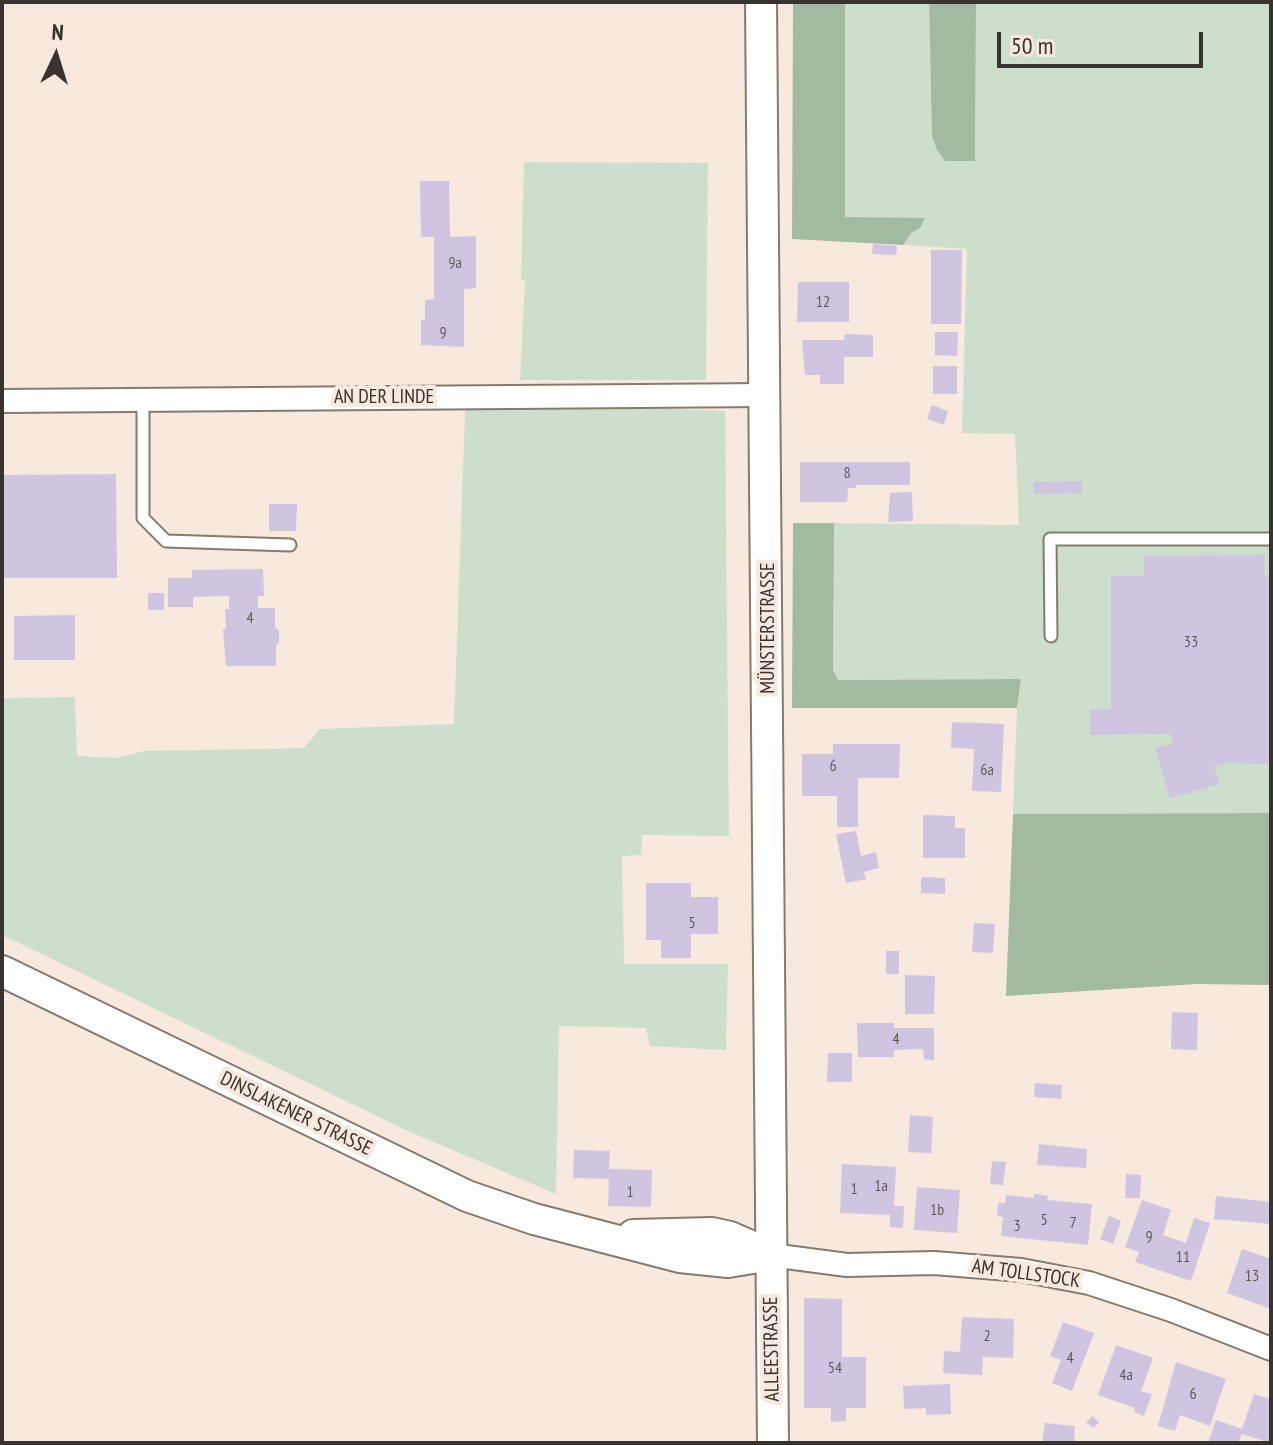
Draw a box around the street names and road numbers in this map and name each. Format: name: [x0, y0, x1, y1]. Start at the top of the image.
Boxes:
street label: AN DER LINDE: [334, 385, 434, 409]
street label: MÜNSTERSTRASSE: [756, 562, 780, 694]
street label: DINSLAKENER STRASSE: [216, 1067, 376, 1161]
street label: AM TOLLSTOCK: [970, 1255, 1082, 1293]
street label: ALLEESTRASSE: [759, 1296, 785, 1402]

